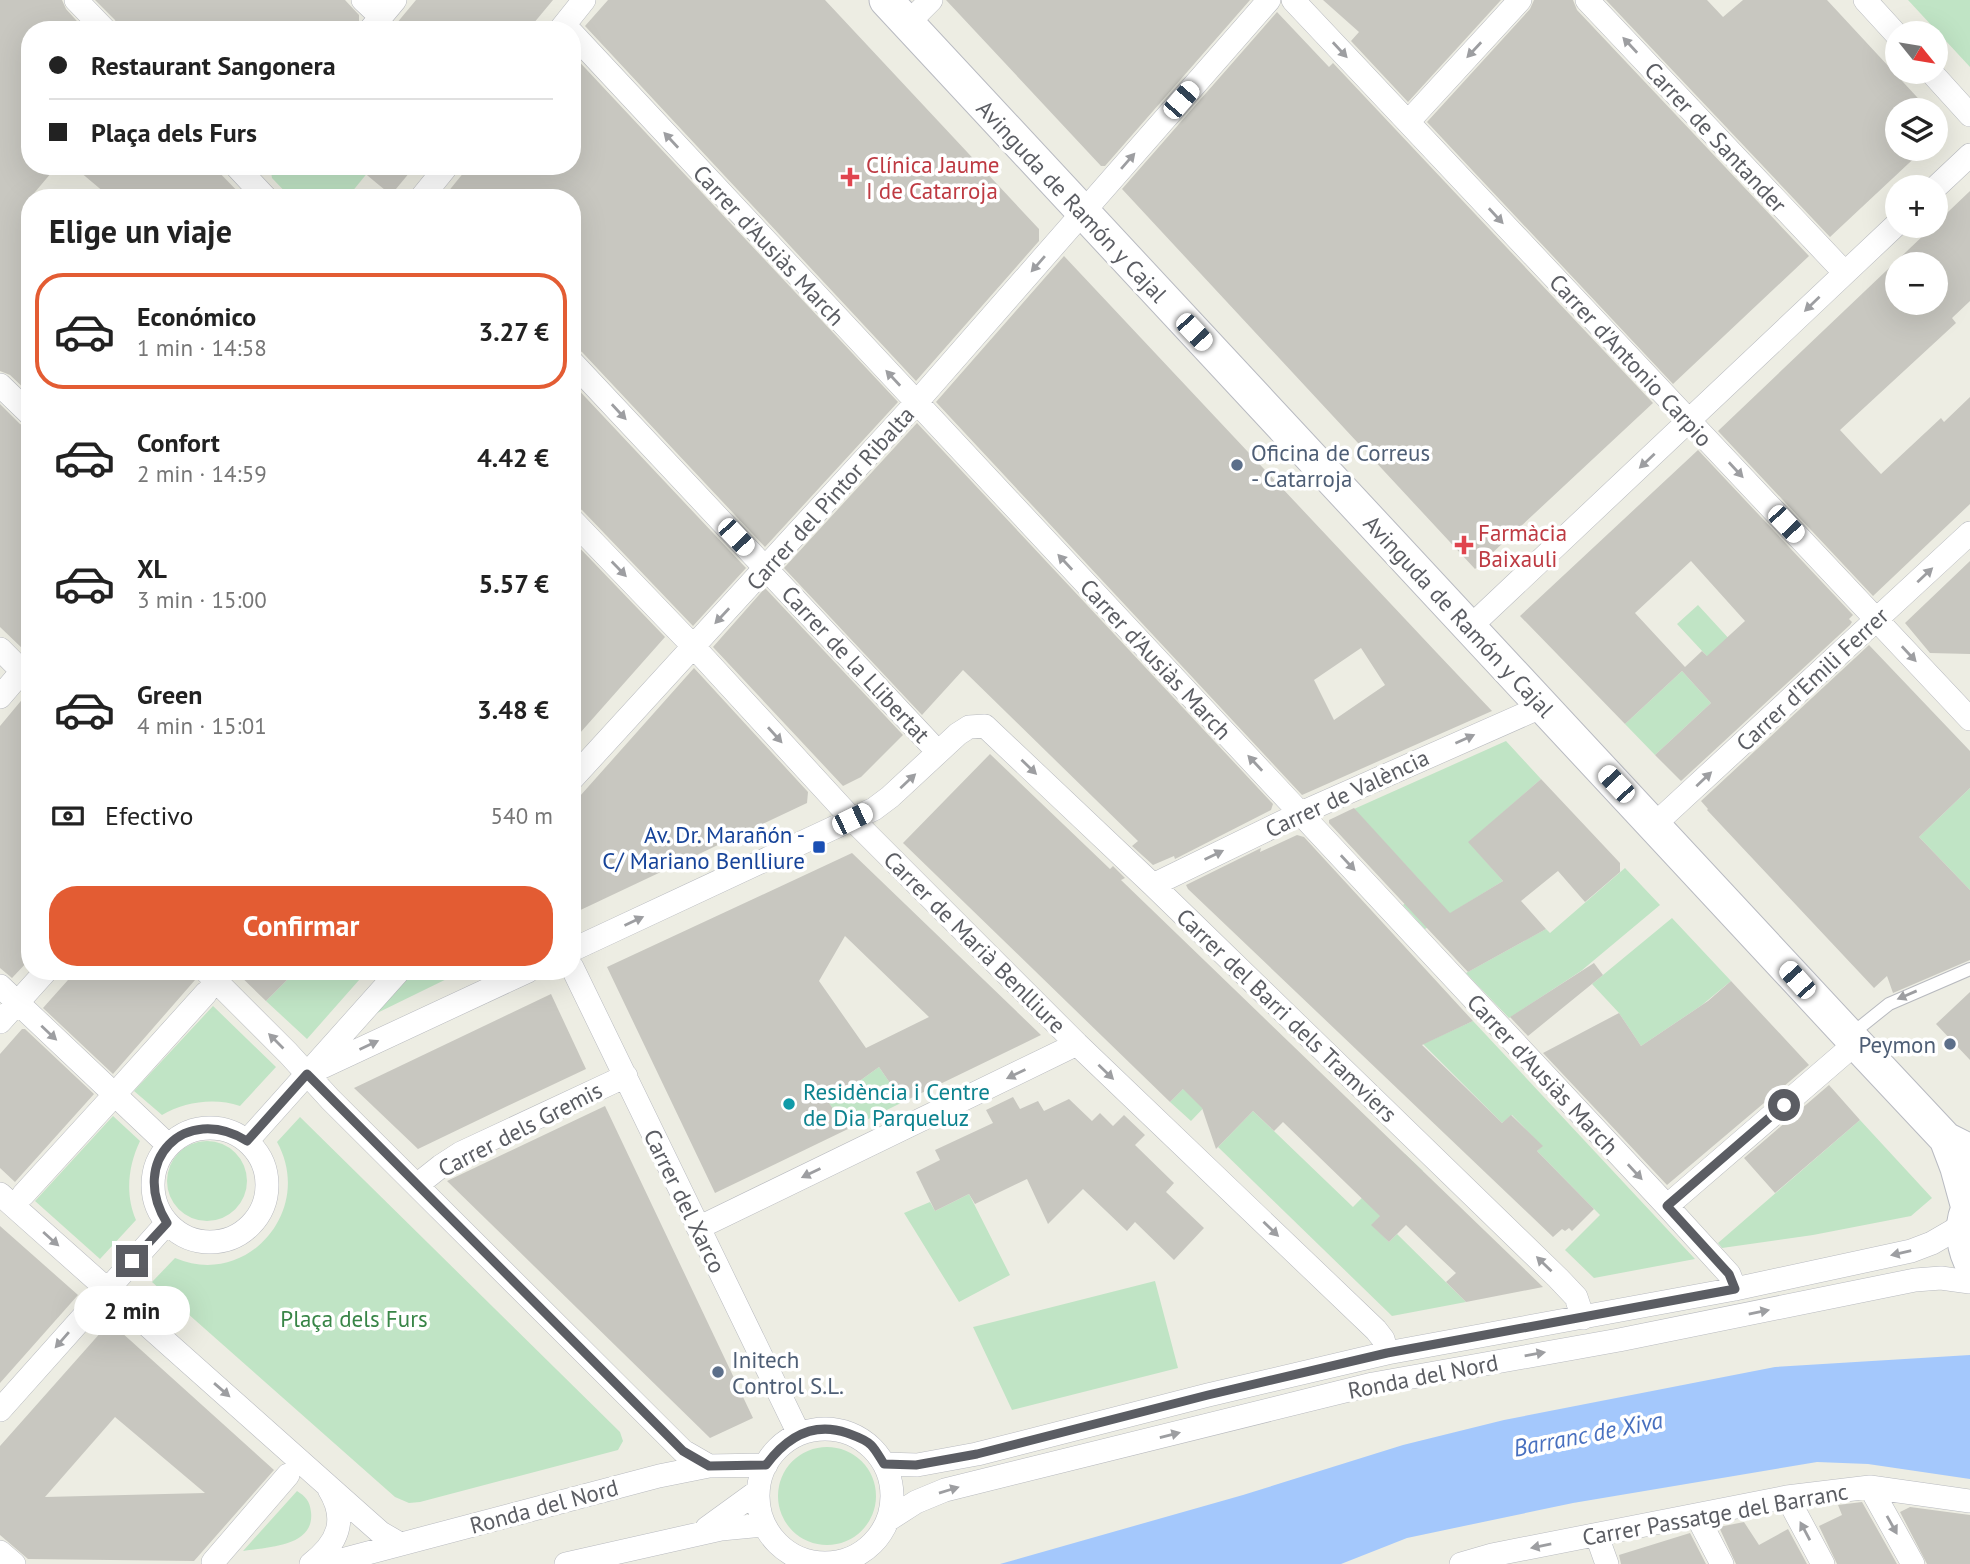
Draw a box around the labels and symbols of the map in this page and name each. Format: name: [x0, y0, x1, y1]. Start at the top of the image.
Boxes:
north arrow: [1885, 21, 1948, 84]
one-way arrow: [1622, 37, 1638, 54]
one-way arrow: [1332, 41, 1348, 59]
one-way arrow: [1467, 41, 1483, 58]
street label: Carrer de Santander: [1639, 56, 1793, 219]
car: [1160, 77, 1203, 123]
street label: Avinguda de Ramón y Cajal: [971, 94, 1174, 308]
one-way arrow: [664, 132, 680, 149]
place label: Clínica Jaume I de Catarroja: [866, 150, 1000, 205]
one-way arrow: [1119, 153, 1135, 170]
street label: Carrer d'Ausiàs March: [687, 159, 851, 331]
marker: Clínica Jaume I de Catarroja: [840, 167, 860, 187]
one-way arrow: [1487, 207, 1503, 224]
one-way arrow: [1030, 255, 1046, 273]
street label: Carrer d'Antonio Carpio: [1543, 267, 1719, 453]
one-way arrow: [1804, 296, 1821, 312]
car: [1172, 309, 1217, 355]
one-way arrow: [885, 369, 901, 387]
street label: Carrer del Pintor Ribalta: [740, 400, 920, 596]
one-way arrow: [610, 403, 626, 420]
place label: Oficina de Correus - Catarroja: [1251, 438, 1430, 493]
one-way arrow: [1639, 453, 1656, 470]
marker: Oficina de Correus - Catarroja: [1229, 457, 1245, 473]
one-way arrow: [1727, 461, 1743, 478]
car: [1764, 501, 1809, 547]
street label: Avinguda de Ramón y Cajal: [1358, 509, 1561, 723]
car: [714, 514, 759, 560]
place label: Farmàcia Baixauli: [1478, 518, 1567, 573]
marker: Farmàcia Baixauli: [1456, 537, 1472, 553]
one-way arrow: [1058, 554, 1074, 571]
one-way arrow: [611, 560, 627, 577]
one-way arrow: [1916, 567, 1933, 583]
street label: Carrer d'Ausiàs March: [1074, 573, 1238, 745]
street label: Carrer de la Llibertat: [776, 579, 936, 749]
street label: Carrer d'Emili Ferrer: [1730, 601, 1894, 757]
one-way arrow: [715, 607, 731, 624]
one-way arrow: [1900, 645, 1916, 662]
one-way arrow: [767, 726, 783, 744]
one-way arrow: [1455, 733, 1475, 745]
street label: Carrer de València: [1261, 742, 1433, 844]
one-way arrow: [1247, 755, 1263, 772]
one-way arrow: [1021, 758, 1038, 775]
car: [1594, 761, 1639, 807]
one-way arrow: [1695, 771, 1713, 787]
one-way arrow: [899, 773, 916, 789]
car: [829, 800, 876, 838]
place label: Av. Dr. Marañón - C/ Mariano Benlliure: [602, 820, 805, 875]
marker: Av. Dr. Marañón - C/ Mariano Benlliure: [811, 839, 827, 855]
street label: Carrer de Marià Benlliure: [878, 845, 1072, 1039]
one-way arrow: [1204, 850, 1224, 861]
one-way arrow: [1339, 854, 1355, 871]
street label: Carrer del Barri dels Tramviers: [1171, 902, 1403, 1128]
one-way arrow: [624, 915, 644, 927]
car: [1776, 957, 1819, 1003]
street label: Carrer d'Ausiàs March: [1461, 988, 1625, 1160]
one-way arrow: [1896, 990, 1917, 1001]
one-way arrow: [41, 1024, 58, 1041]
place label: Peymon: [1858, 1030, 1936, 1059]
one-way arrow: [269, 1033, 285, 1050]
marker: Peymon: [1942, 1036, 1958, 1052]
one-way arrow: [359, 1039, 379, 1051]
one-way arrow: [1098, 1063, 1115, 1080]
one-way arrow: [1006, 1068, 1026, 1079]
street label: Carrer dels Gremis: [433, 1075, 607, 1183]
place label: Residència i Centre de Dia Parqueluz: [803, 1077, 990, 1132]
route start: [1768, 1089, 1800, 1121]
marker: Residència i Centre de Dia Parqueluz: [781, 1096, 797, 1112]
street label: Carrer del Xarco: [638, 1124, 732, 1278]
one-way arrow: [1627, 1163, 1643, 1180]
one-way arrow: [801, 1167, 821, 1179]
one-way arrow: [1262, 1221, 1279, 1237]
one-way arrow: [42, 1231, 59, 1247]
route end: [116, 1245, 148, 1277]
one-way arrow: [1890, 1247, 1912, 1258]
one-way arrow: [1536, 1256, 1553, 1272]
callout: 2 min: [74, 1286, 190, 1334]
park label: Plaça dels Furs: [280, 1304, 428, 1333]
one-way arrow: [1748, 1306, 1770, 1317]
one-way arrow: [54, 1331, 70, 1349]
place label: Initech Control S.L.: [732, 1345, 844, 1400]
street label: Ronda del Nord: [1345, 1347, 1501, 1405]
one-way arrow: [1524, 1348, 1546, 1359]
marker: Initech Control S.L.: [710, 1364, 726, 1380]
one-way arrow: [213, 1382, 230, 1397]
water label: Barranc de Xiva: [1511, 1404, 1666, 1464]
one-way arrow: [1159, 1429, 1181, 1440]
street label: Ronda del Nord: [467, 1472, 621, 1540]
street label: Carrer Passatge del Barranc: [1580, 1476, 1850, 1552]
one-way arrow: [939, 1484, 960, 1494]
one-way arrow: [1886, 1516, 1898, 1535]
one-way arrow: [1799, 1521, 1811, 1540]
one-way arrow: [1530, 1541, 1552, 1552]

